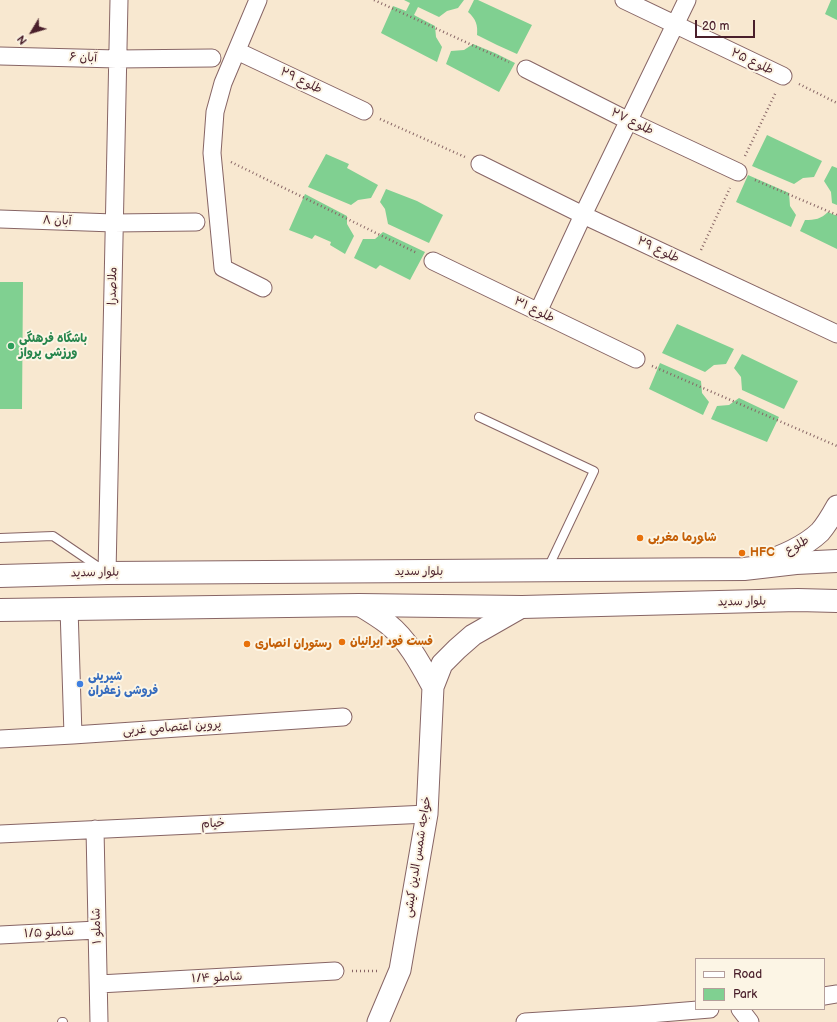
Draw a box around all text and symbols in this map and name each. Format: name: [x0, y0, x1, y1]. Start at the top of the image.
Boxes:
north arrow: [12, 12, 52, 52]
scale bar: [697, 12, 757, 38]
text: 20 m: [702, 19, 729, 34]
text: N: [14, 32, 30, 47]
street label: طلوع ۲۵: [728, 46, 776, 78]
street label: آبان ۶: [69, 50, 97, 66]
street label: طلوع ۲۹: [278, 65, 324, 97]
street label: طلوع ۲۷: [608, 106, 656, 138]
street label: آبان ۸: [42, 213, 72, 229]
street label: طلوع ۲۹: [635, 234, 681, 266]
street label: ملاصدرا: [105, 267, 121, 305]
street label: طلوع ۳۱: [511, 294, 557, 326]
place label: باشگاه فرهنگی ورزشی پرواز: [19, 332, 87, 360]
marker: باشگاه فرهنگی ورزشی پرواز: [6, 341, 16, 351]
place label: شاورما مغربی: [648, 531, 717, 545]
marker: شاورما مغربی: [635, 533, 645, 543]
street label: طلوع: [782, 533, 812, 559]
place label: HFC: [750, 546, 775, 560]
marker: HFC: [737, 548, 747, 558]
street label: بلوار سدید: [71, 565, 119, 581]
street label: بلوار سدید: [395, 565, 443, 579]
street label: بلوار سدید: [718, 594, 766, 610]
place label: فست فود ایرانیان: [350, 635, 433, 649]
place label: رستوران انصاری: [255, 637, 332, 651]
marker: فست فود ایرانیان: [337, 637, 347, 647]
marker: رستوران انصاری: [242, 639, 252, 649]
place label: شیرینی فروشی زعفران: [88, 670, 158, 698]
marker: شیرینی فروشی زعفران: [75, 679, 85, 689]
street label: پروین اعتصامی غربی: [122, 717, 222, 739]
street label: خواجه شمس الدين كيشی: [401, 795, 435, 919]
street label: خیام: [201, 816, 225, 832]
street label: شاملو ۱: [89, 908, 105, 944]
street label: شاملو ۱/۵: [24, 924, 74, 942]
legend: [695, 958, 825, 1010]
text: Road: [733, 967, 762, 982]
street label: شاملو ۱/۴: [191, 969, 243, 987]
text: Park: [733, 987, 757, 1002]

